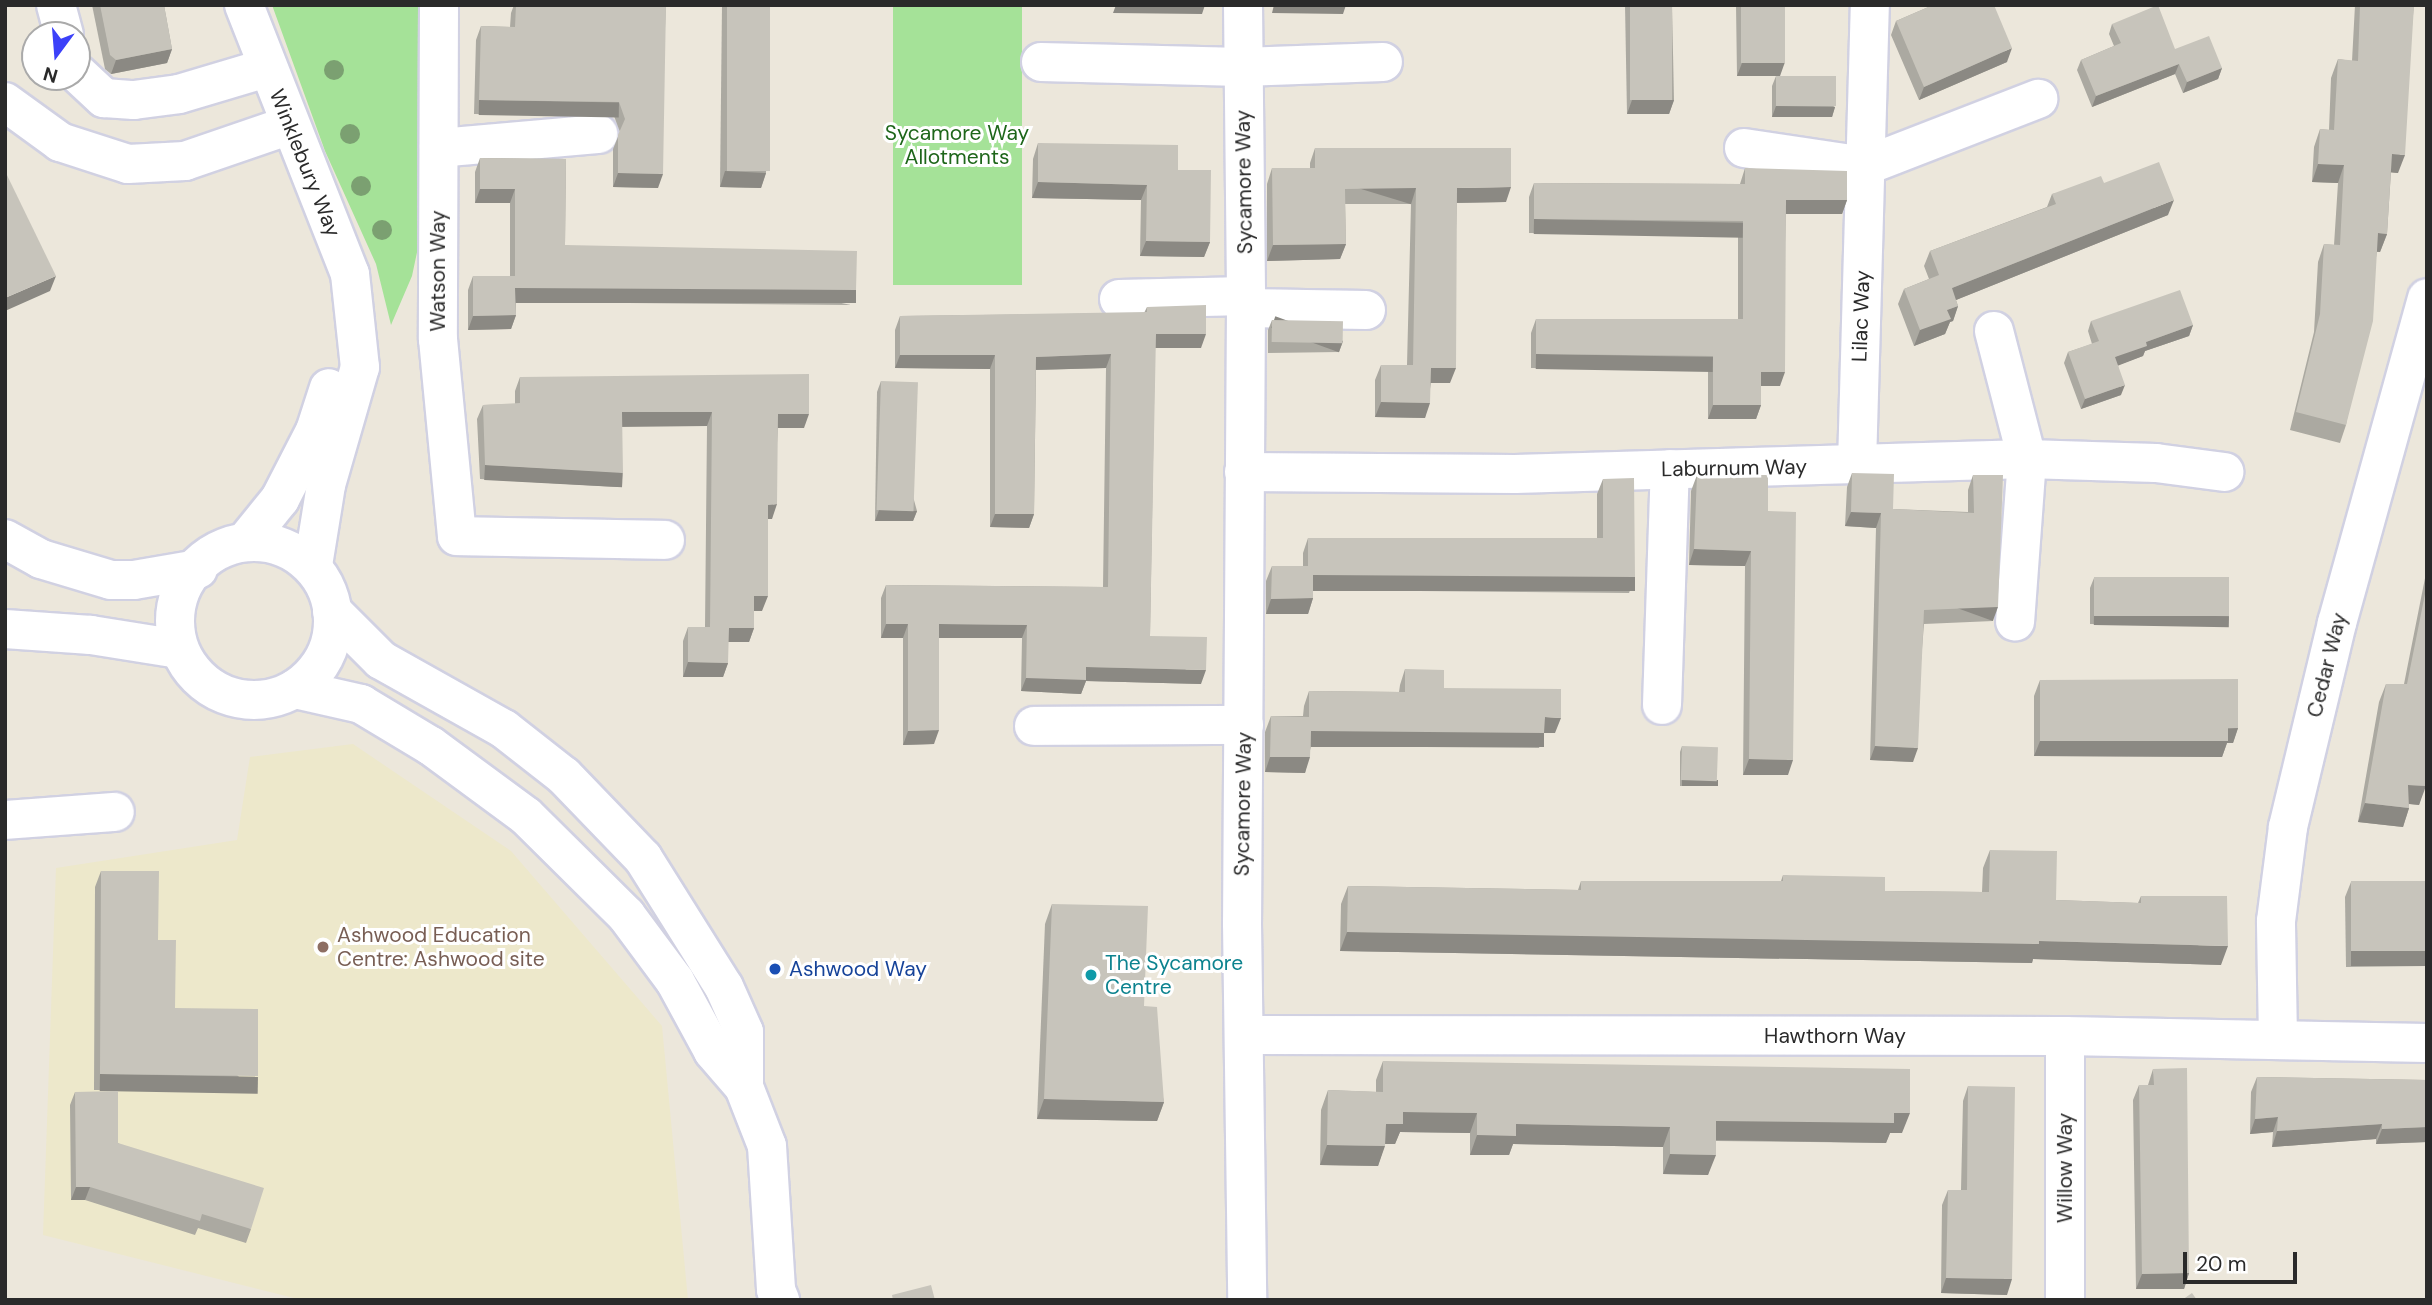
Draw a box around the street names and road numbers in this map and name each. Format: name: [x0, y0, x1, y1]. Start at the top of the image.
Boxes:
street label: Winklebury Way: [264, 86, 346, 240]
street label: Sycamore Way: [1230, 110, 1258, 254]
street label: Watson Way: [425, 210, 451, 332]
street label: Lilac Way: [1847, 270, 1875, 362]
street label: Laburnum Way: [1661, 454, 1807, 482]
street label: Cedar Way: [2302, 610, 2352, 720]
street label: Sycamore Way: [1229, 732, 1257, 876]
street label: Hawthorn Way: [1764, 1023, 1906, 1049]
street label: Willow Way: [2052, 1113, 2078, 1223]

